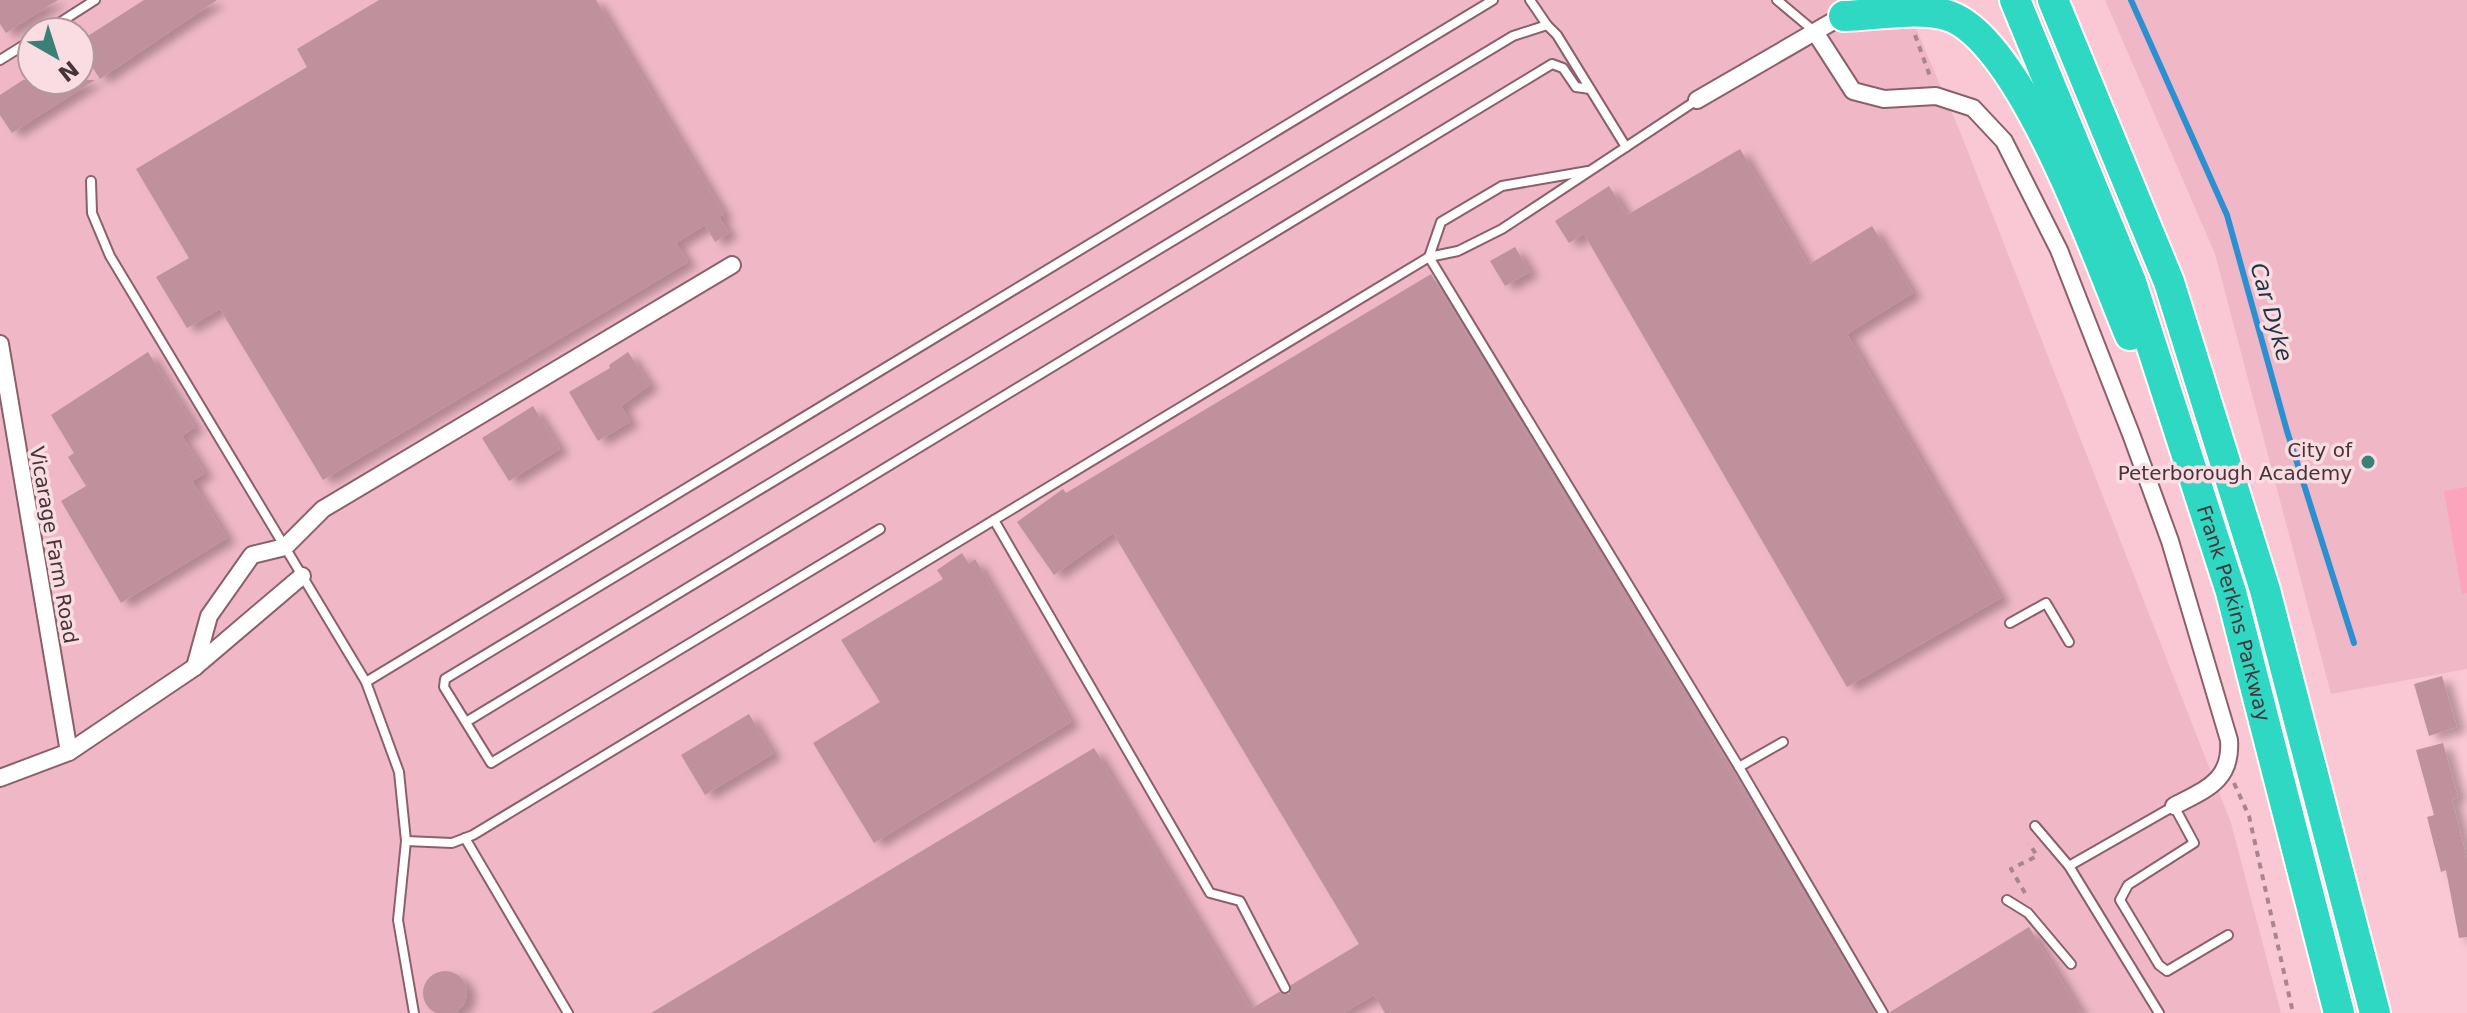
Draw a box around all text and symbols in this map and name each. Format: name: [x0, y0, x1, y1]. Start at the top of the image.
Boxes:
north arrow: [16, 16, 96, 96]
text: N: [53, 56, 83, 87]
water label: Car Dyke: [2246, 260, 2297, 364]
place label: City of Peterborough Academy: [2118, 438, 2353, 485]
street label: Vicarage Farm Road: [25, 445, 83, 645]
marker: City of Peterborough Academy: [2359, 453, 2377, 471]
street label: Frank Perkins Parkway: [2192, 502, 2276, 724]

